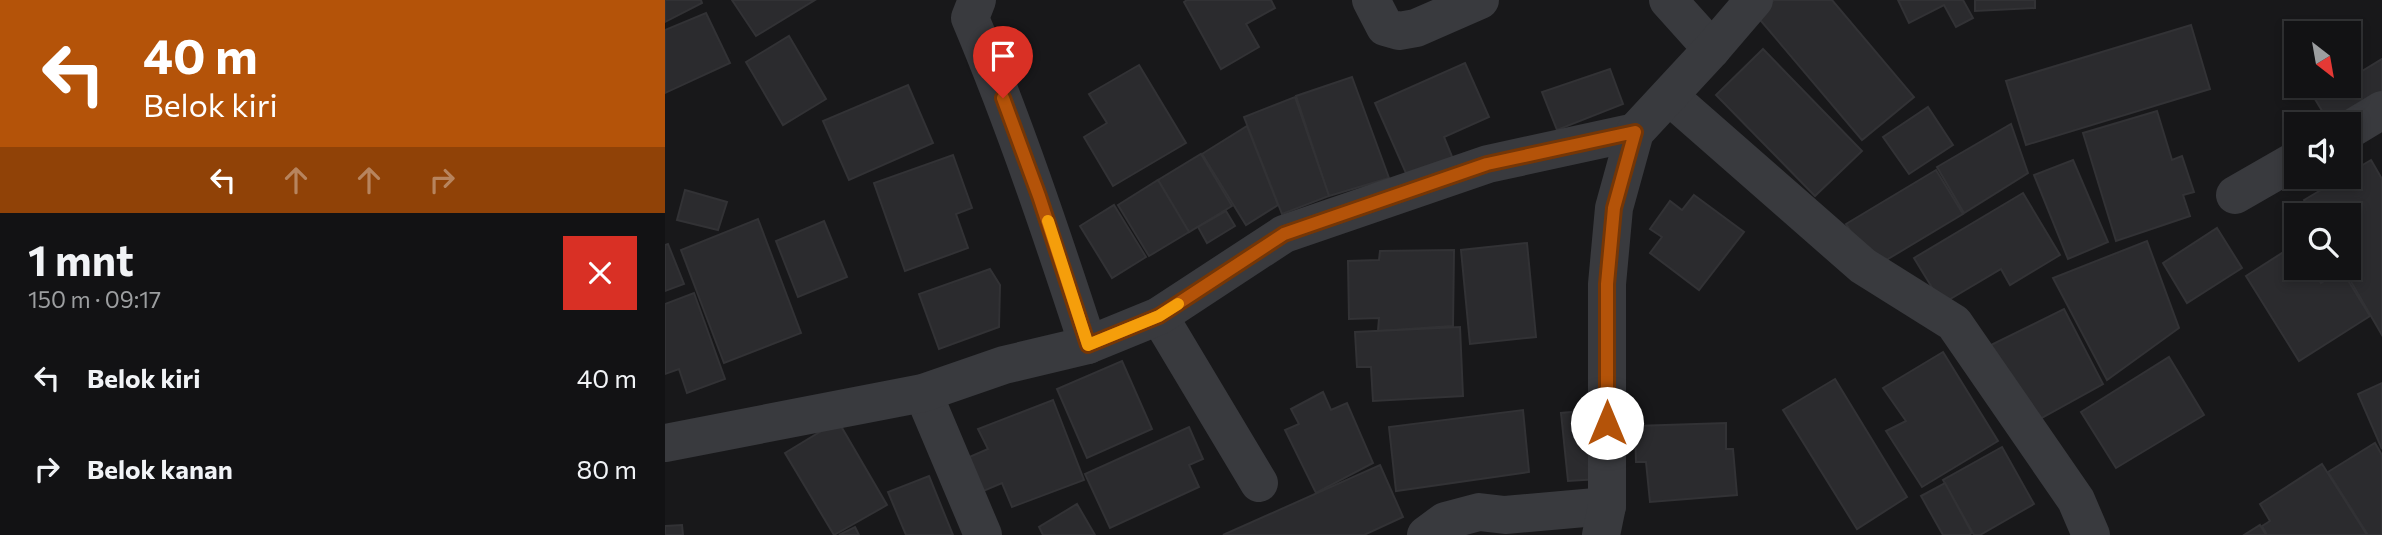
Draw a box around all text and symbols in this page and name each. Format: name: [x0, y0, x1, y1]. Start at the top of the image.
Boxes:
north arrow: [2284, 21, 2361, 98]
map controls: [2284, 21, 2361, 280]
text: 40 m: [143, 24, 258, 84]
pin: [973, 26, 1033, 98]
icon: left: [28, 28, 119, 119]
icon: arrive: [984, 37, 1022, 75]
text: Belok kiri: [143, 84, 278, 124]
button: sound: [2284, 112, 2361, 189]
icon: left: [204, 161, 242, 199]
icon: ahead: [277, 161, 315, 199]
icon: ahead: [350, 161, 388, 199]
icon: right: [423, 161, 461, 199]
button: search: [2284, 203, 2361, 280]
text: 1 mnt: [28, 233, 134, 285]
button: close: [563, 236, 637, 310]
text: 150 m · 09:17: [28, 285, 161, 313]
icon: left: [28, 359, 66, 397]
text: Belok kiri: [87, 362, 201, 393]
text: 40 m: [577, 362, 637, 393]
position arrow: [1570, 386, 1644, 460]
icon: right: [28, 450, 66, 488]
text: Belok kanan: [87, 453, 233, 484]
text: 80 m: [577, 453, 637, 484]

